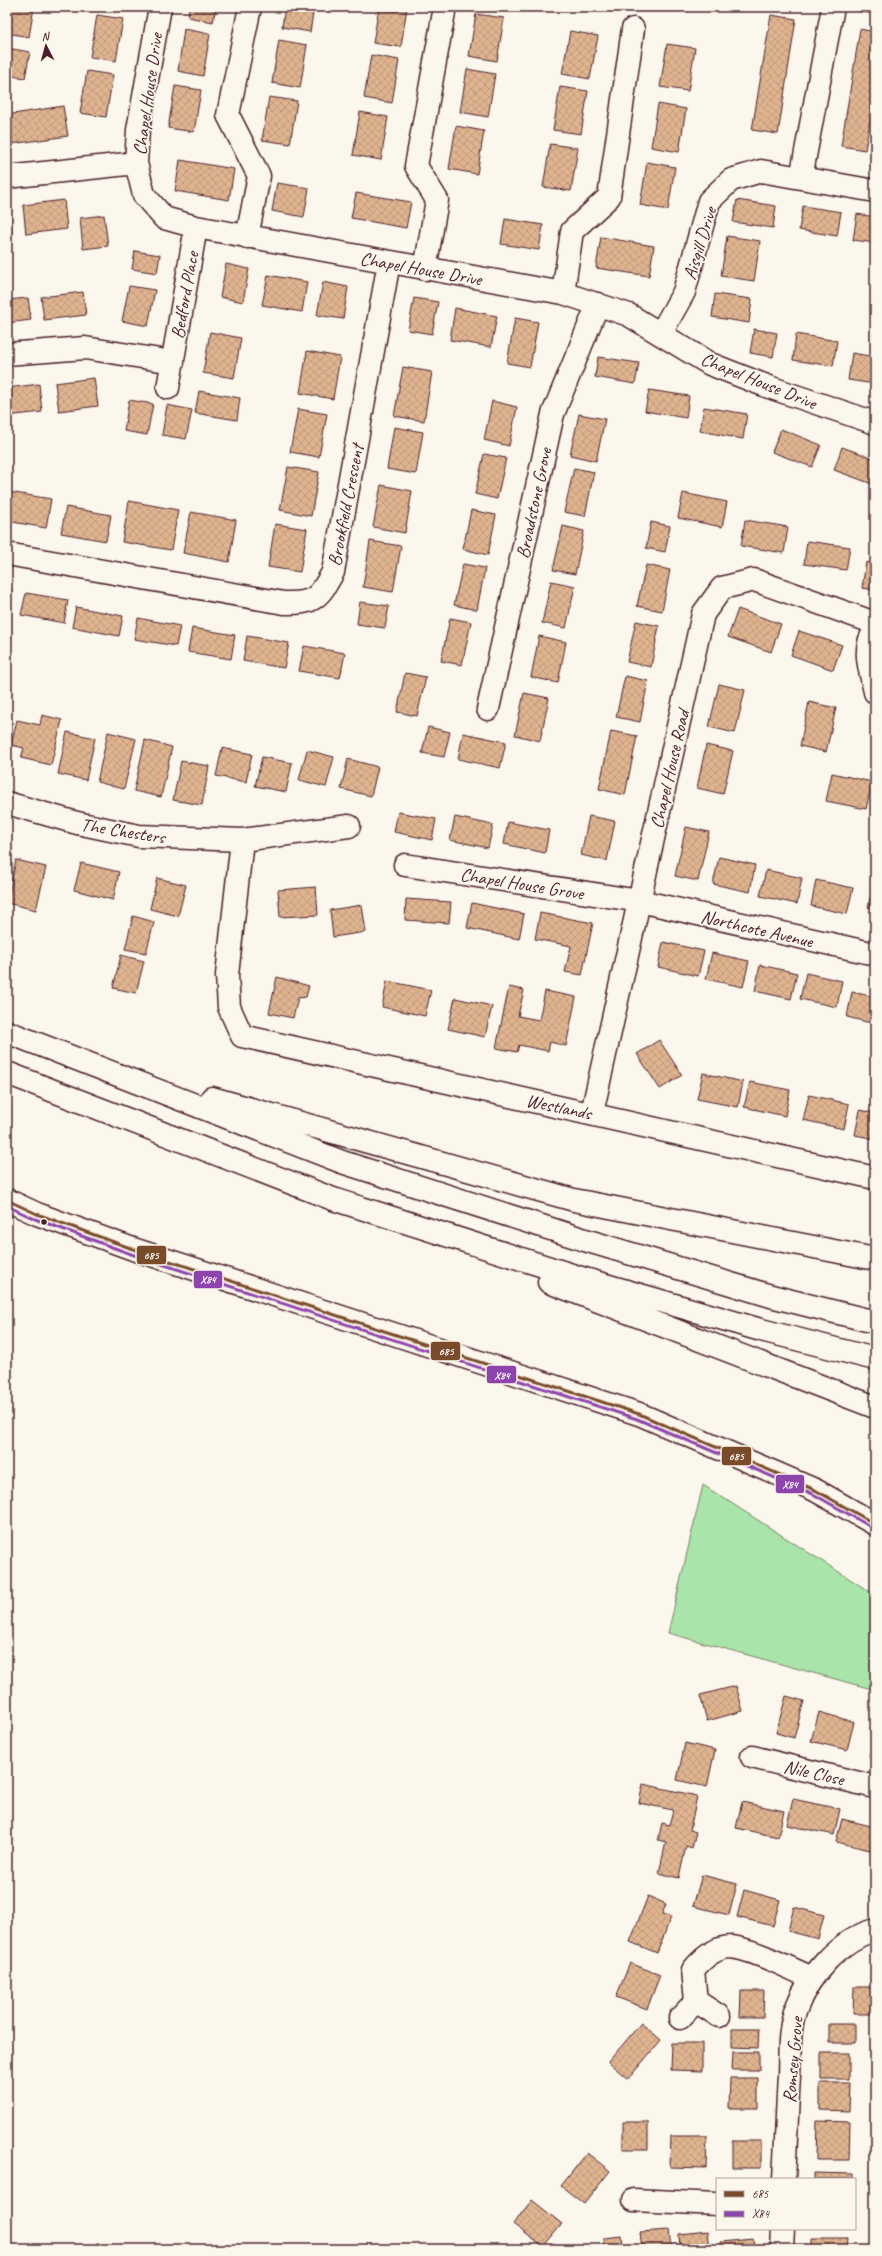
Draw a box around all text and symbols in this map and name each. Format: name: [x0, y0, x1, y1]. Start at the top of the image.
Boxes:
north arrow: [26, 26, 66, 66]
text: N: [41, 29, 51, 43]
street label: Chapel House Drive: [128, 30, 169, 157]
street label: Aisgill Drive: [678, 202, 723, 283]
street label: Chapel House Drive: [358, 247, 485, 292]
street label: Bedford Place: [166, 248, 205, 340]
street label: Chapel House Drive: [697, 347, 822, 416]
street label: Brookfield Crescent: [322, 440, 370, 568]
street label: Broadstone Grove: [511, 444, 558, 561]
street label: Chapel House Road: [645, 704, 696, 831]
street label: The Chesters: [79, 812, 168, 850]
street label: Chapel House Grove: [459, 862, 587, 906]
street label: Northcote Avenue: [698, 904, 817, 954]
street label: Westlands: [524, 1088, 595, 1126]
unlabelled marker: [39, 1217, 49, 1227]
line badge: 685: [136, 1245, 167, 1265]
text: 685: [144, 1248, 160, 1262]
line badge: X84: [193, 1270, 223, 1289]
text: X84: [200, 1272, 218, 1286]
line badge: 685: [430, 1341, 461, 1361]
text: 685: [439, 1344, 455, 1358]
line badge: X84: [486, 1365, 517, 1384]
text: X84: [494, 1368, 512, 1382]
line badge: 685: [721, 1446, 752, 1466]
text: 685: [729, 1449, 745, 1463]
line badge: X84: [775, 1474, 805, 1494]
text: X84: [782, 1477, 800, 1491]
street label: Nile Close: [781, 1754, 848, 1792]
street label: Romsey Grove: [777, 2014, 809, 2104]
legend: [716, 2178, 856, 2230]
text: 685: [752, 2186, 769, 2202]
text: X84: [752, 2206, 771, 2222]

